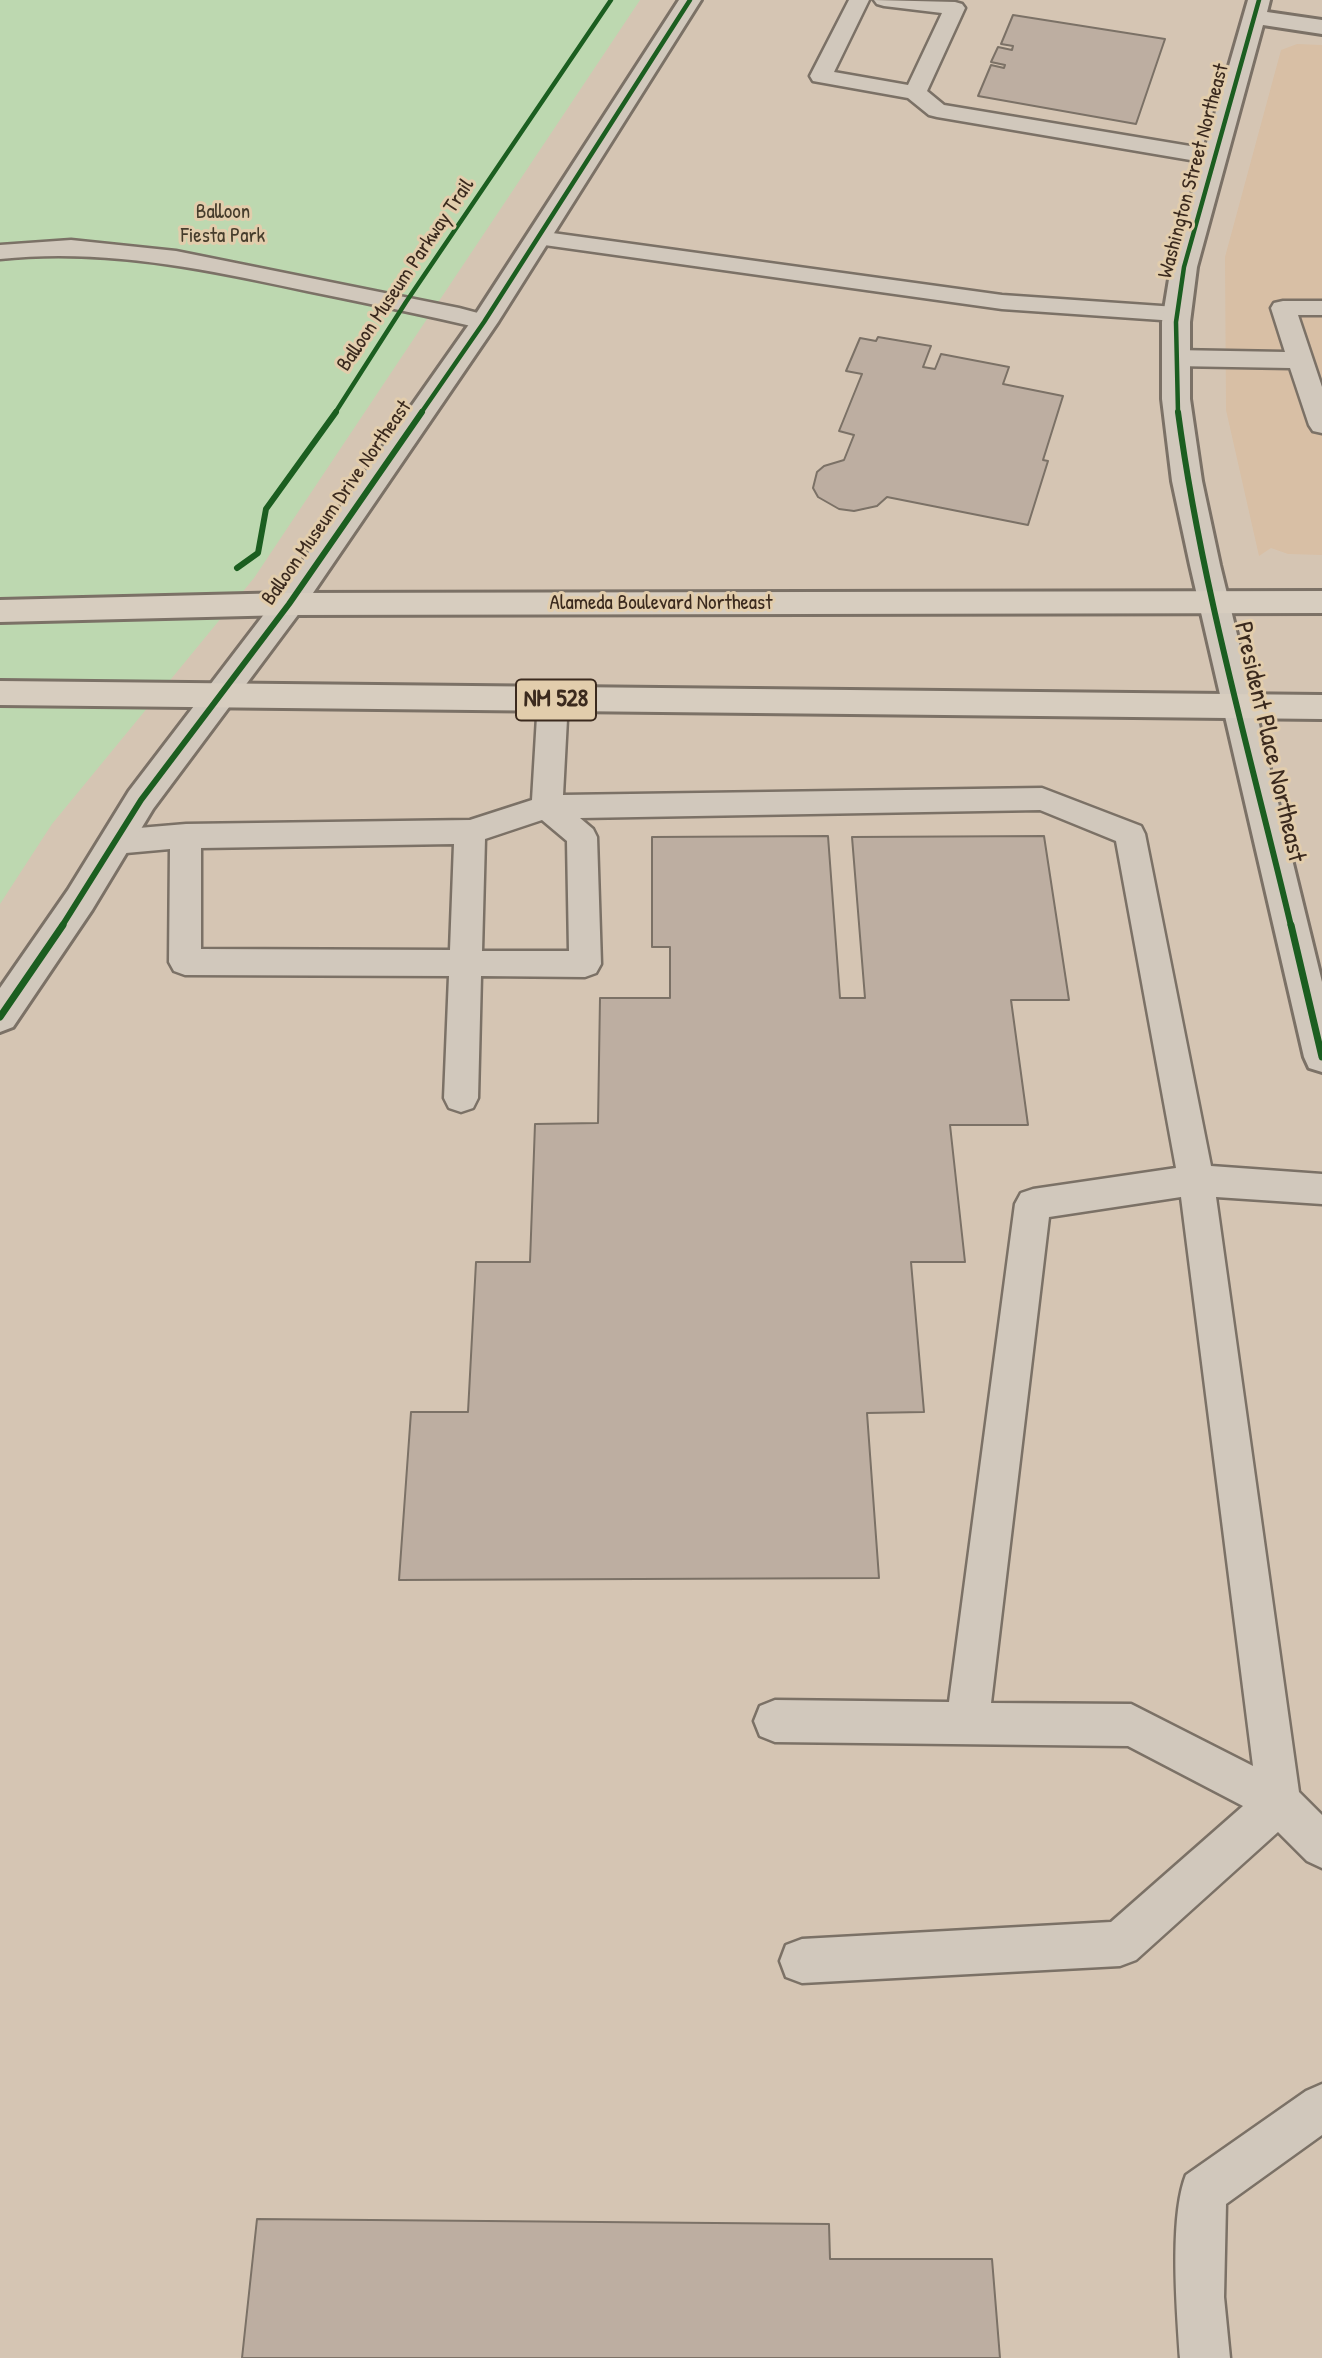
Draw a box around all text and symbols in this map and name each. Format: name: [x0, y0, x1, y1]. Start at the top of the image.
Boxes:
street label: Washington Street Northeast: [1153, 61, 1235, 281]
street label: Balloon Museum Parkway Trail: [332, 174, 480, 376]
park label: Balloon Fiesta Park: [181, 199, 265, 249]
street label: Balloon Museum Drive Northeast: [257, 396, 417, 610]
street label: Alameda Boulevard Northeast: [550, 590, 772, 616]
street label: President Place Northeast: [1226, 619, 1312, 865]
road number: NM 528: [516, 680, 596, 720]

